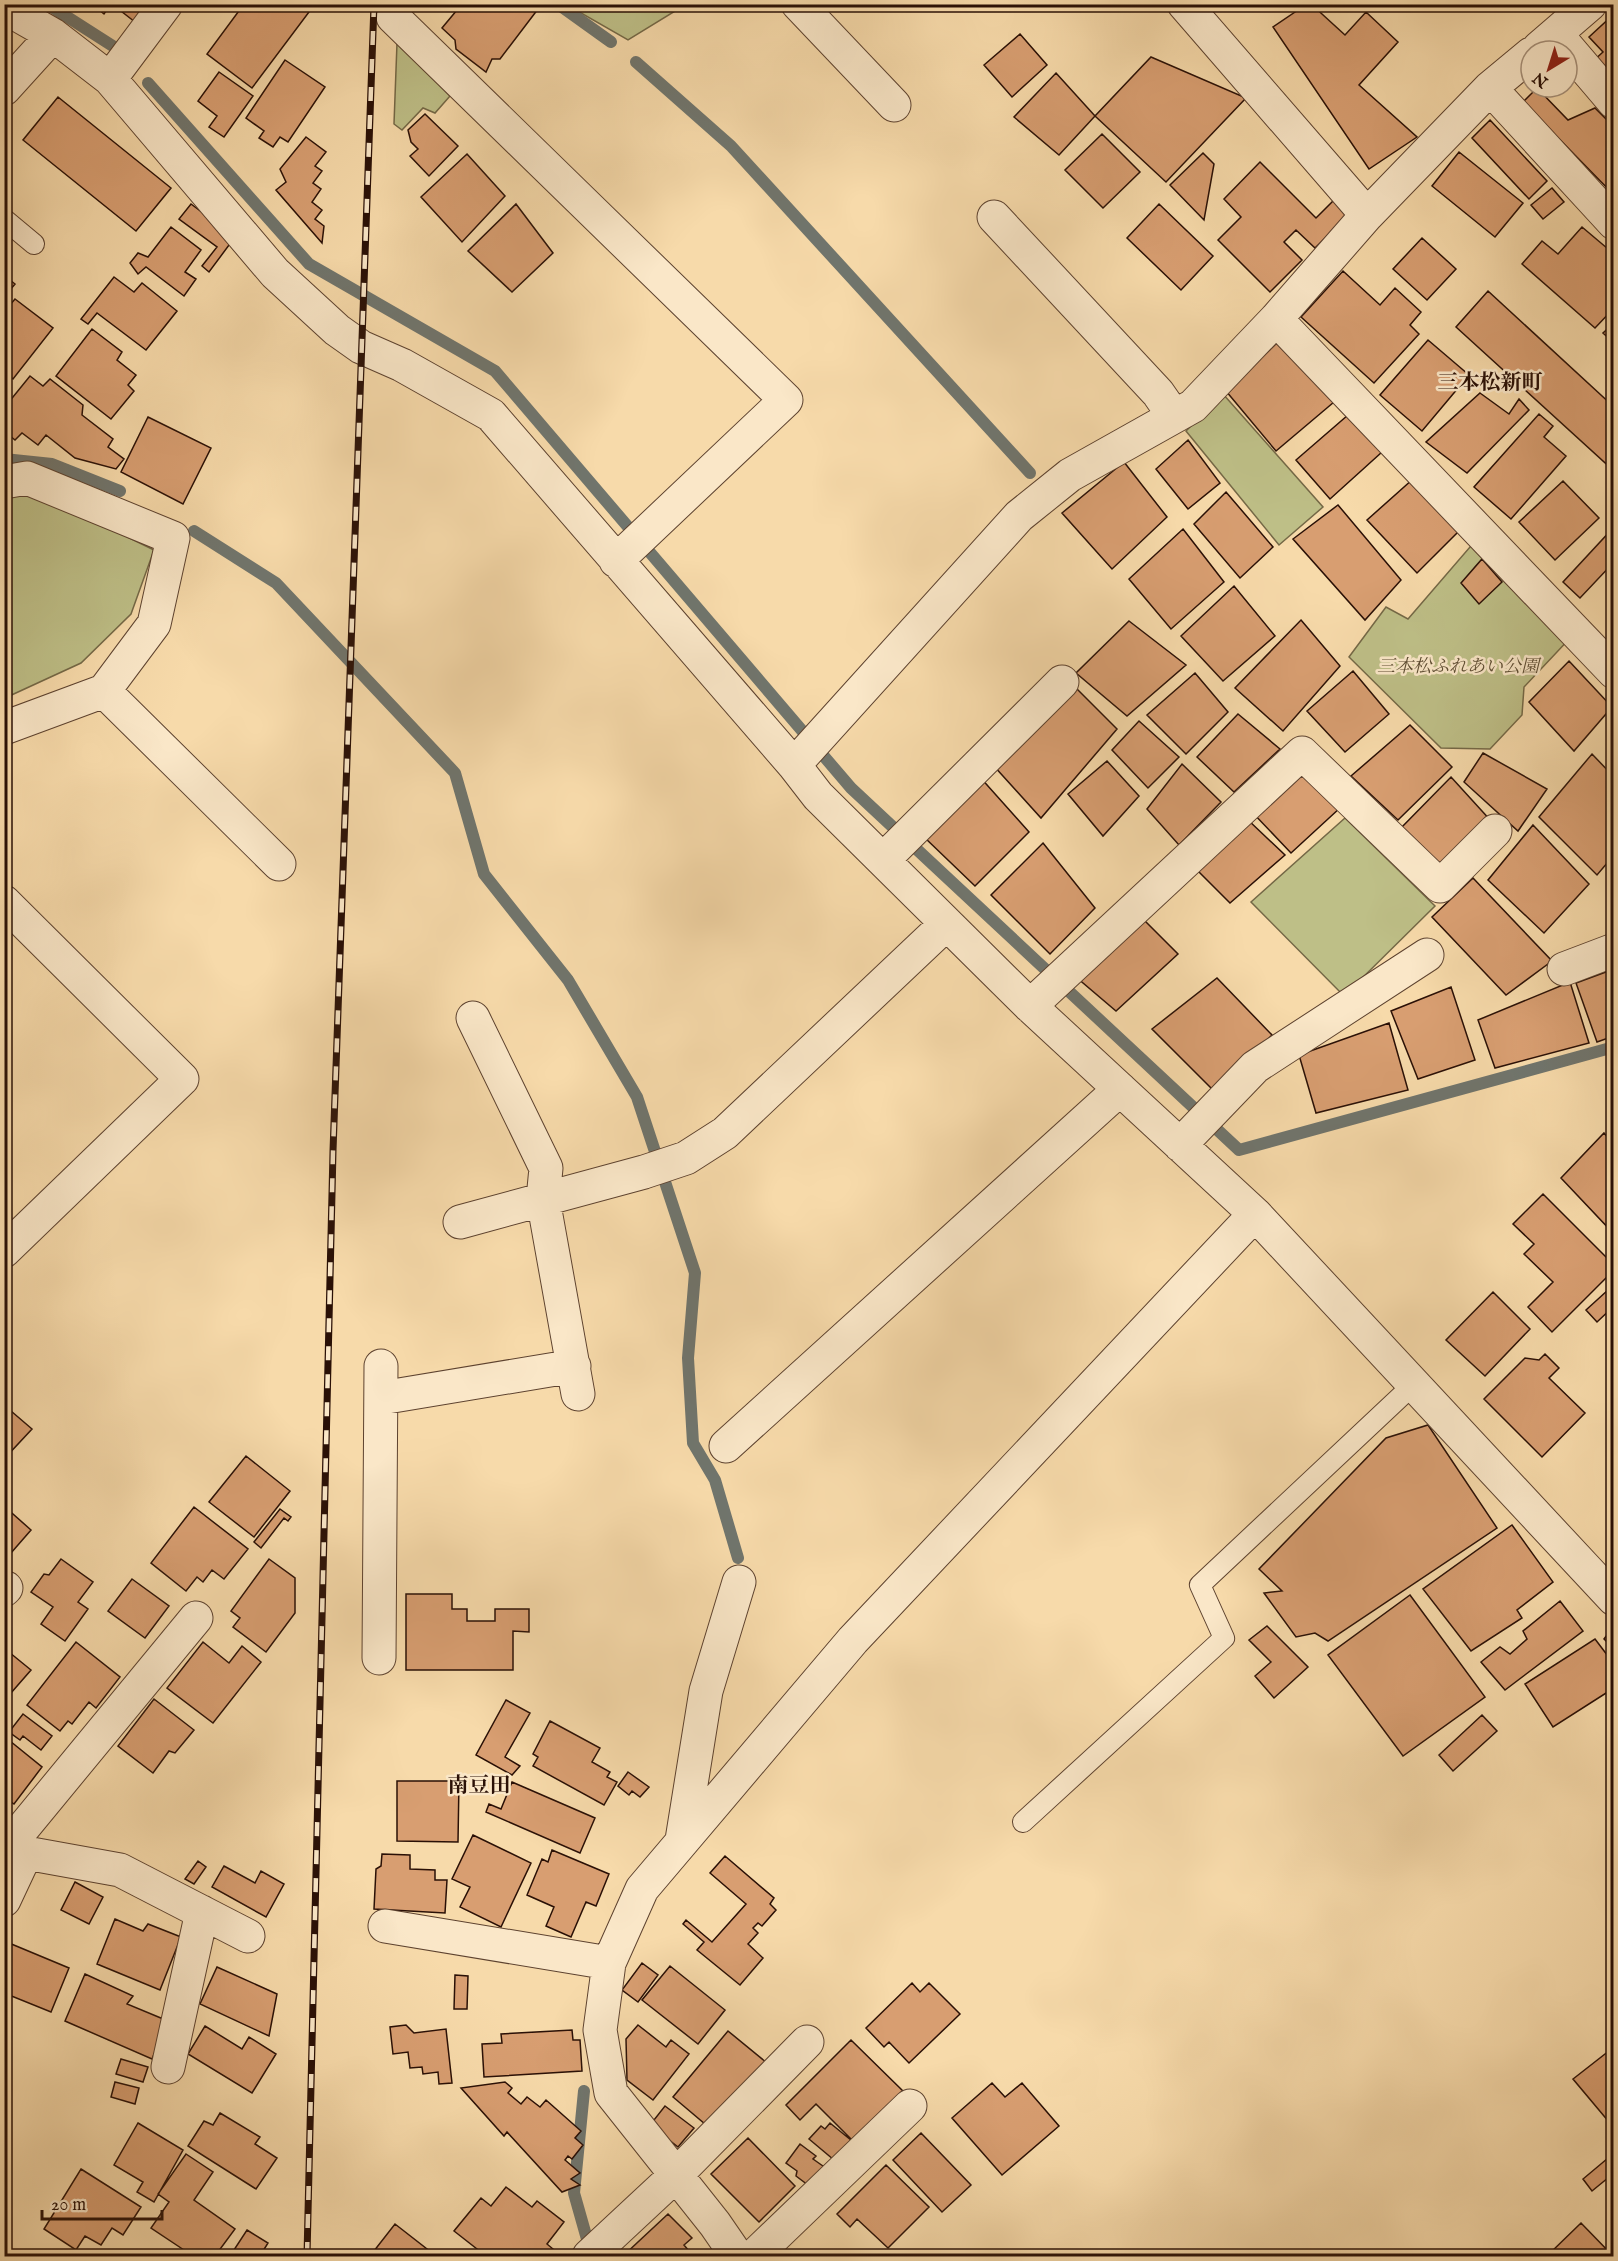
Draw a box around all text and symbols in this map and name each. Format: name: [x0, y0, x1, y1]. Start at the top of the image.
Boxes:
north arrow: [1519, 39, 1579, 99]
text: N: [1529, 67, 1553, 92]
district label: 三本松新町: [1438, 370, 1543, 397]
park label: 三本松ふれあい公園: [1377, 656, 1542, 679]
district label: 南豆田: [448, 1773, 511, 1800]
scale bar: [42, 2183, 162, 2221]
text: 20 m: [51, 2194, 86, 2217]

